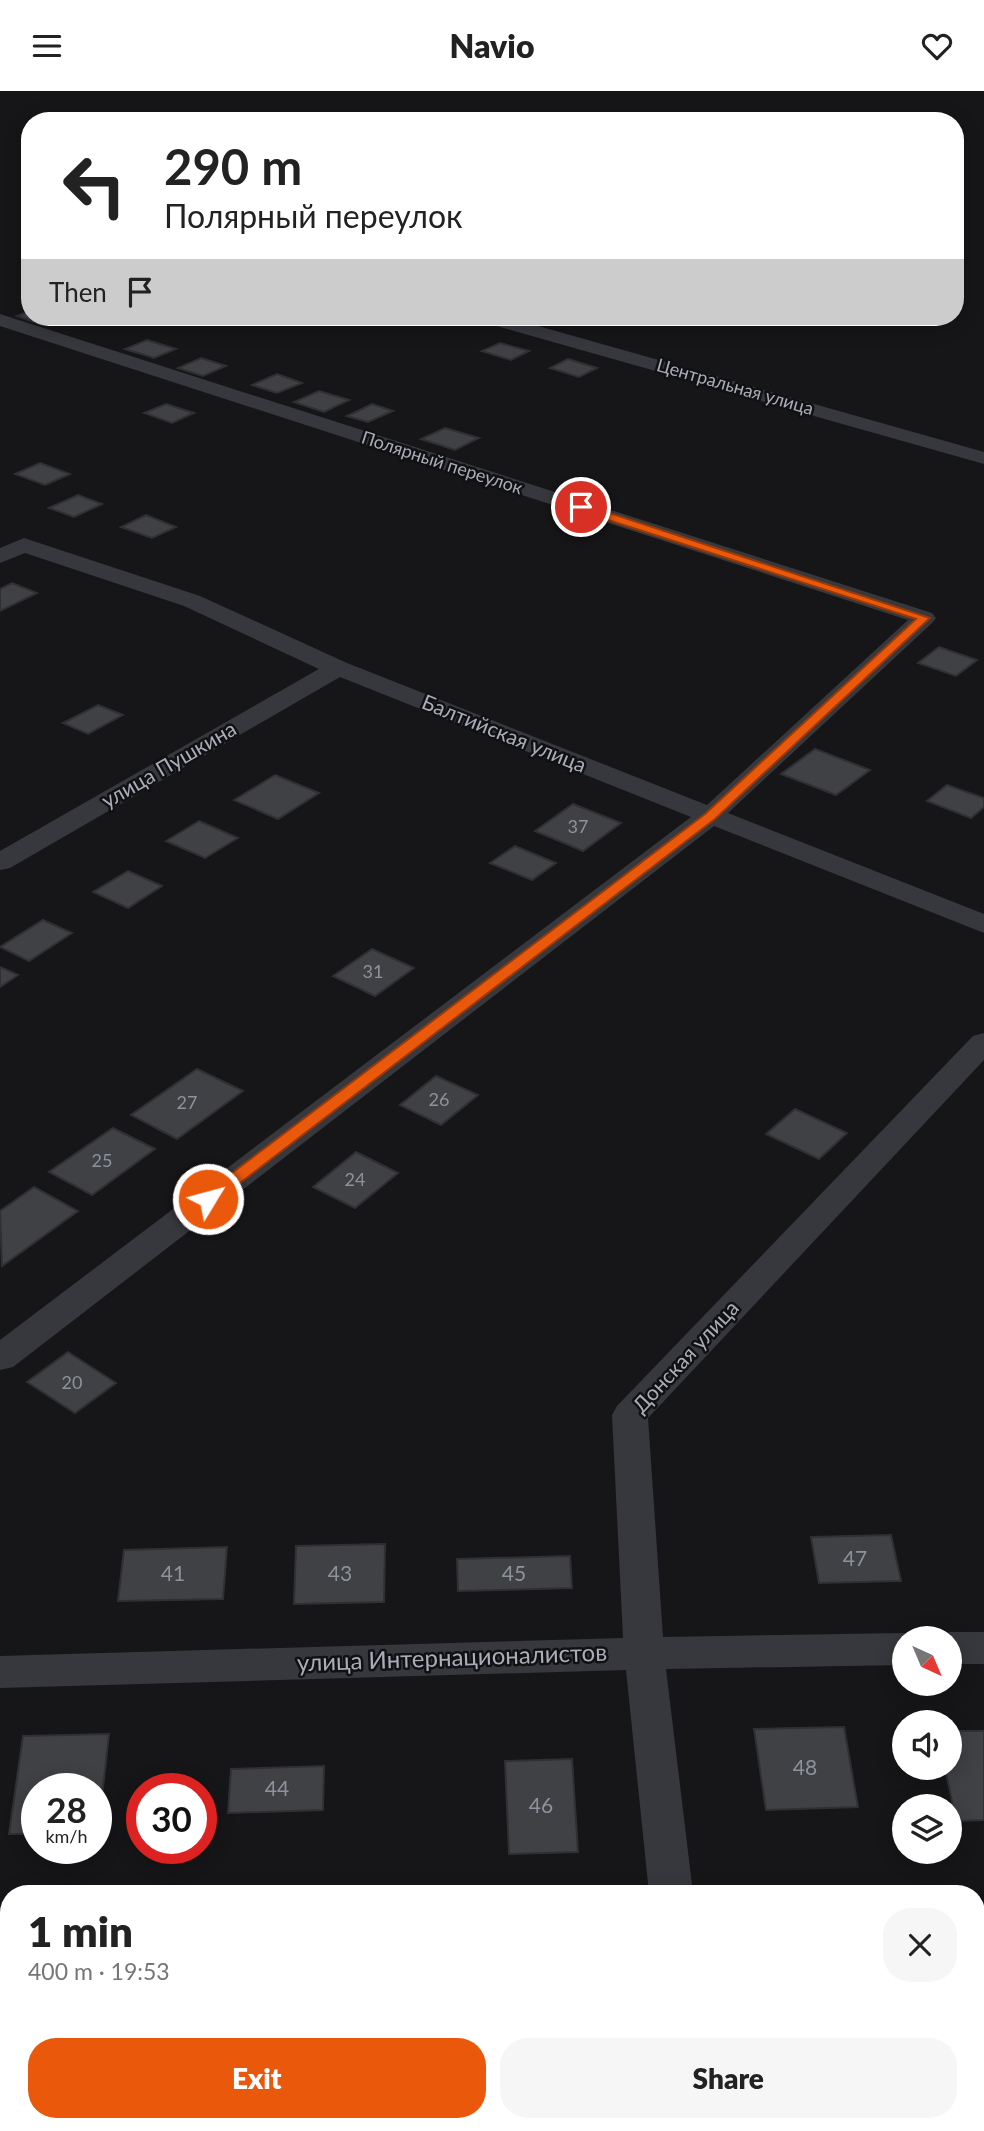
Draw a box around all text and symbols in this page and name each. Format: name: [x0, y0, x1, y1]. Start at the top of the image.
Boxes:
text: Navio: [449, 26, 535, 65]
icon: menu: [28, 27, 66, 65]
icon: heart: [918, 27, 956, 65]
text: 290 m: [164, 137, 302, 195]
icon: left: [49, 140, 140, 231]
text: Полярный переулок: [164, 196, 463, 235]
icon: arrive: [121, 273, 159, 311]
text: Then: [49, 276, 107, 308]
street label: Центральная улица: [654, 353, 816, 419]
street label: Полярный переулок: [359, 426, 526, 499]
pin: [551, 477, 611, 537]
icon: arrive: [562, 488, 600, 526]
street label: Балтийская улица: [419, 688, 590, 777]
street label: улица Пушкина: [97, 715, 240, 812]
house number: 37: [568, 815, 588, 837]
house number: 31: [363, 960, 383, 982]
house number: 26: [429, 1088, 449, 1110]
house number: 27: [177, 1091, 197, 1113]
house number: 25: [92, 1149, 112, 1171]
position arrow: [171, 1162, 245, 1236]
house number: 24: [345, 1168, 365, 1190]
street label: Донская улица: [627, 1295, 743, 1417]
house number: 20: [62, 1371, 82, 1393]
house number: 47: [843, 1545, 867, 1570]
house number: 41: [161, 1560, 185, 1585]
house number: 43: [328, 1560, 352, 1585]
house number: 45: [502, 1560, 526, 1585]
north arrow: [892, 1626, 962, 1696]
map controls: [892, 1626, 962, 1864]
street label: улица Интернационалистов: [296, 1637, 608, 1676]
button: sound: [892, 1710, 962, 1780]
house number: 48: [793, 1754, 817, 1779]
speed limit sign: 30: [126, 1773, 217, 1864]
house number: 44: [265, 1775, 289, 1800]
text: 28: [46, 1788, 87, 1830]
house number: 46: [529, 1792, 553, 1817]
button: layers: [892, 1794, 962, 1864]
text: km/h: [45, 1825, 88, 1847]
text: 1 min: [28, 1906, 133, 1956]
button: close: [883, 1908, 957, 1982]
text: 400 m · 19:53: [28, 1957, 170, 1985]
button: Exit: [28, 2038, 486, 2118]
button: Share: [500, 2038, 957, 2118]

